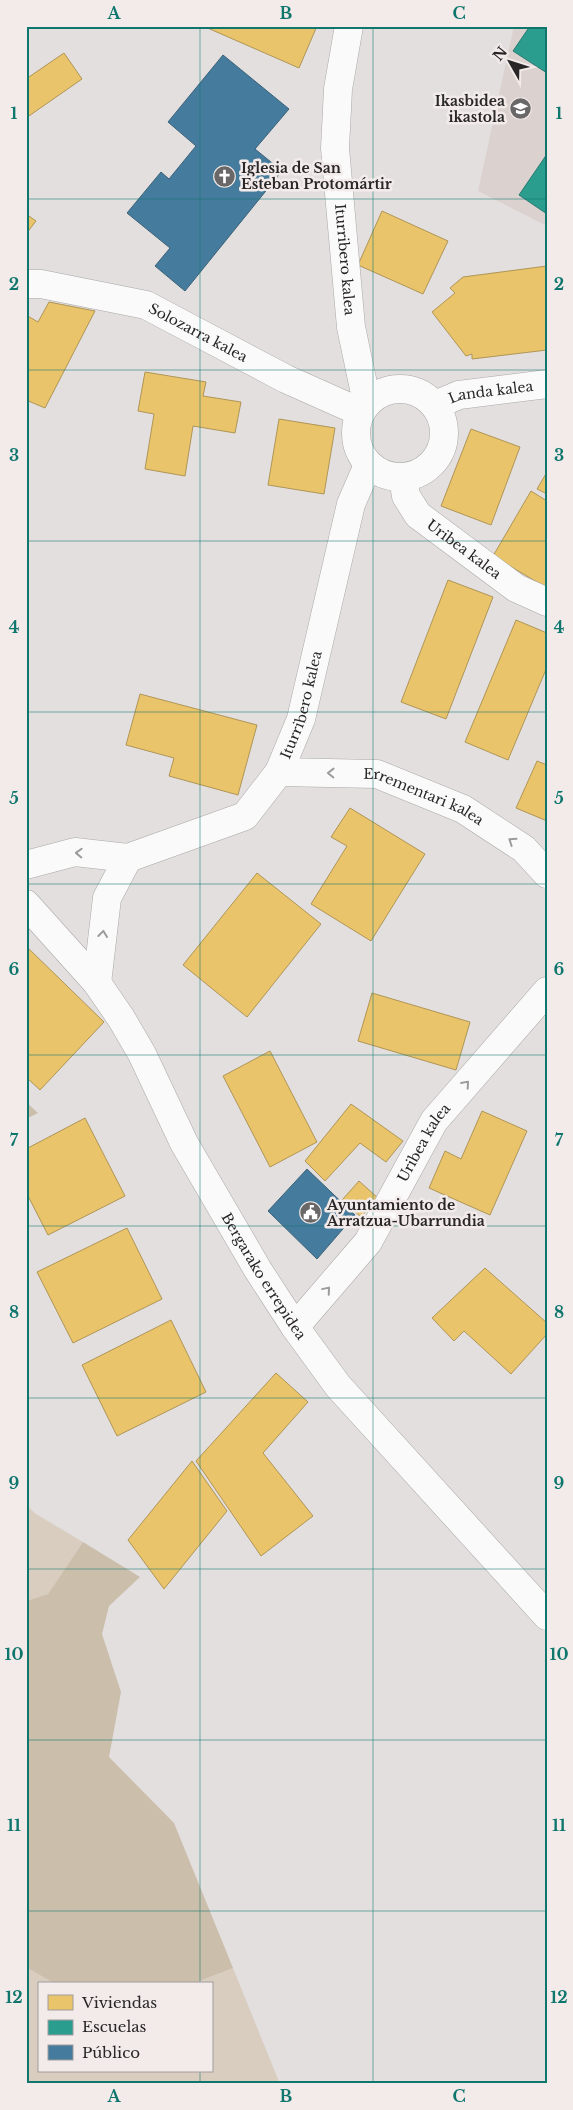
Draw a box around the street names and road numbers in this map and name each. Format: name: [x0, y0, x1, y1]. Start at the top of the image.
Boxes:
street label: Iturribero kalea: [331, 203, 359, 316]
street label: Solozarra kalea: [146, 299, 251, 366]
street label: Landa kalea: [446, 377, 534, 407]
street label: Uribea kalea: [423, 516, 505, 583]
street label: Iturribero kalea: [276, 649, 326, 762]
street label: Errementari kalea: [363, 765, 487, 829]
street label: Uribea kalea: [393, 1099, 454, 1185]
street label: Bergarako errepidea: [218, 1209, 310, 1343]

